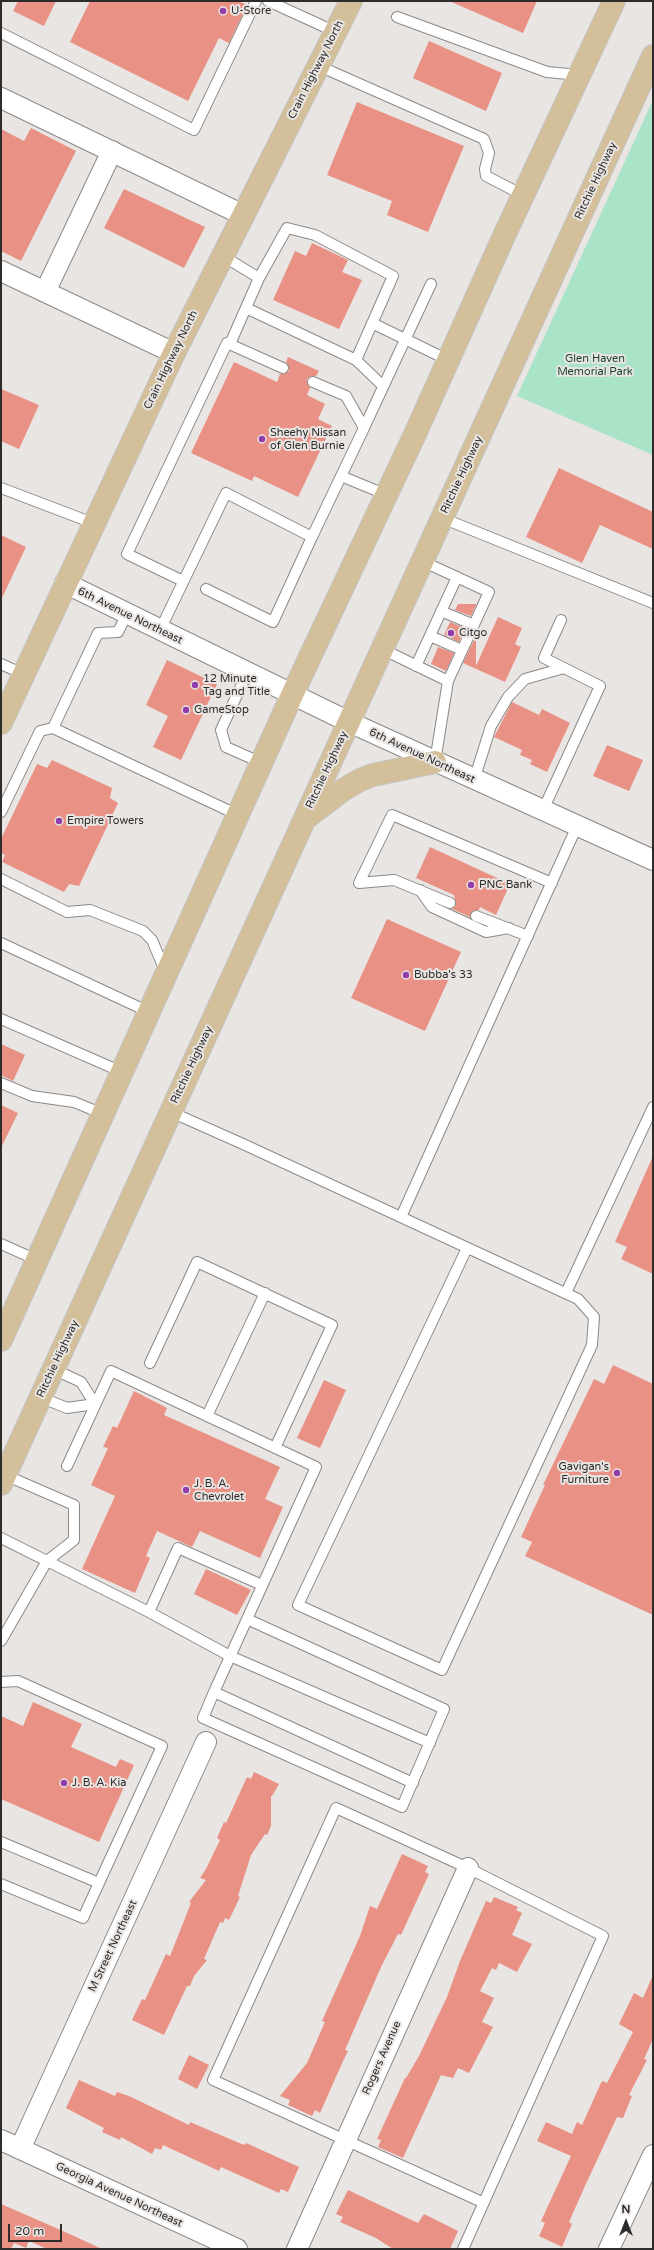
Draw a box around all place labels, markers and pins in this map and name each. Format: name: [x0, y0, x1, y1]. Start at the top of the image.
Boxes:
place label: U-Store: [231, 4, 271, 18]
marker: U-Store: [218, 6, 228, 16]
place label: Sheehy Nissan of Glen Burnie: [270, 426, 346, 452]
marker: Sheehy Nissan of Glen Burnie: [257, 434, 267, 444]
place label: Citgo: [459, 626, 487, 640]
marker: Citgo: [446, 628, 456, 638]
place label: 12 Minute Tag and Title: [203, 672, 270, 698]
marker: 12 Minute Tag and Title: [190, 680, 200, 690]
place label: GameStop: [194, 703, 249, 717]
marker: GameStop: [181, 705, 191, 715]
place label: Empire Towers: [67, 814, 144, 828]
marker: Empire Towers: [54, 816, 64, 826]
place label: PNC Bank: [479, 878, 532, 892]
marker: PNC Bank: [466, 880, 476, 890]
place label: Bubba's 33: [414, 968, 473, 982]
marker: Bubba's 33: [401, 970, 411, 980]
place label: Gavigan's Furniture: [558, 1460, 609, 1486]
marker: Gavigan's Furniture: [612, 1468, 622, 1478]
place label: J. B. A. Chevrolet: [194, 1477, 244, 1503]
marker: J. B. A. Chevrolet: [181, 1485, 191, 1495]
place label: J. B. A. Kia: [72, 1776, 126, 1790]
marker: J. B. A. Kia: [59, 1778, 69, 1788]

